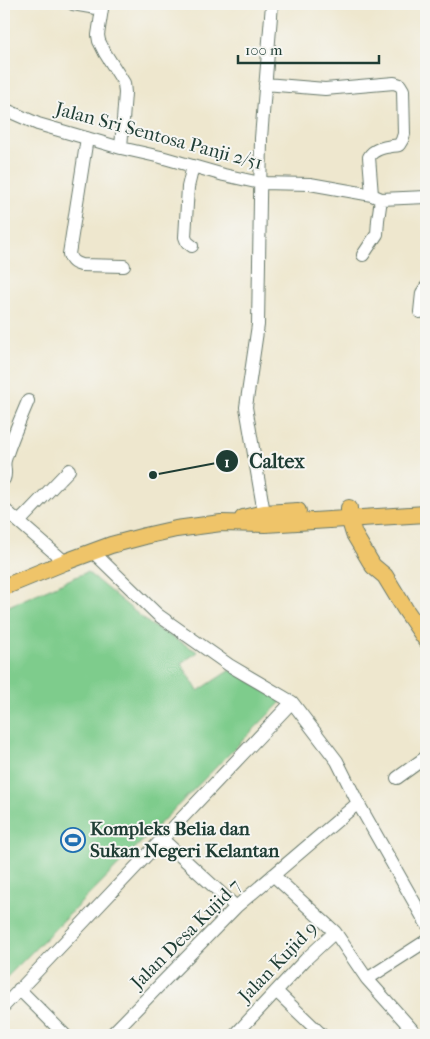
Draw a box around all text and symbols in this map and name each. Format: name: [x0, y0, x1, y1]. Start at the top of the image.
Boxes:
scale bar: [238, 32, 379, 64]
text: 100 m: [245, 41, 283, 59]
street label: Jalan Sri Sentosa Panji 2/51: [51, 97, 265, 174]
callout: Caltex: [214, 444, 315, 479]
text: Caltex: [249, 450, 305, 473]
text: 1: [224, 453, 230, 471]
place label: Kompleks Belia dan Sukan Negeri Kelantan: [90, 818, 280, 862]
sports icon: Kompleks Belia dan Sukan Negeri Kelantan: [60, 827, 86, 853]
street label: Jalan Desa Kujid 7: [125, 874, 246, 995]
street label: Jalan Kujid 9: [233, 917, 322, 1008]

